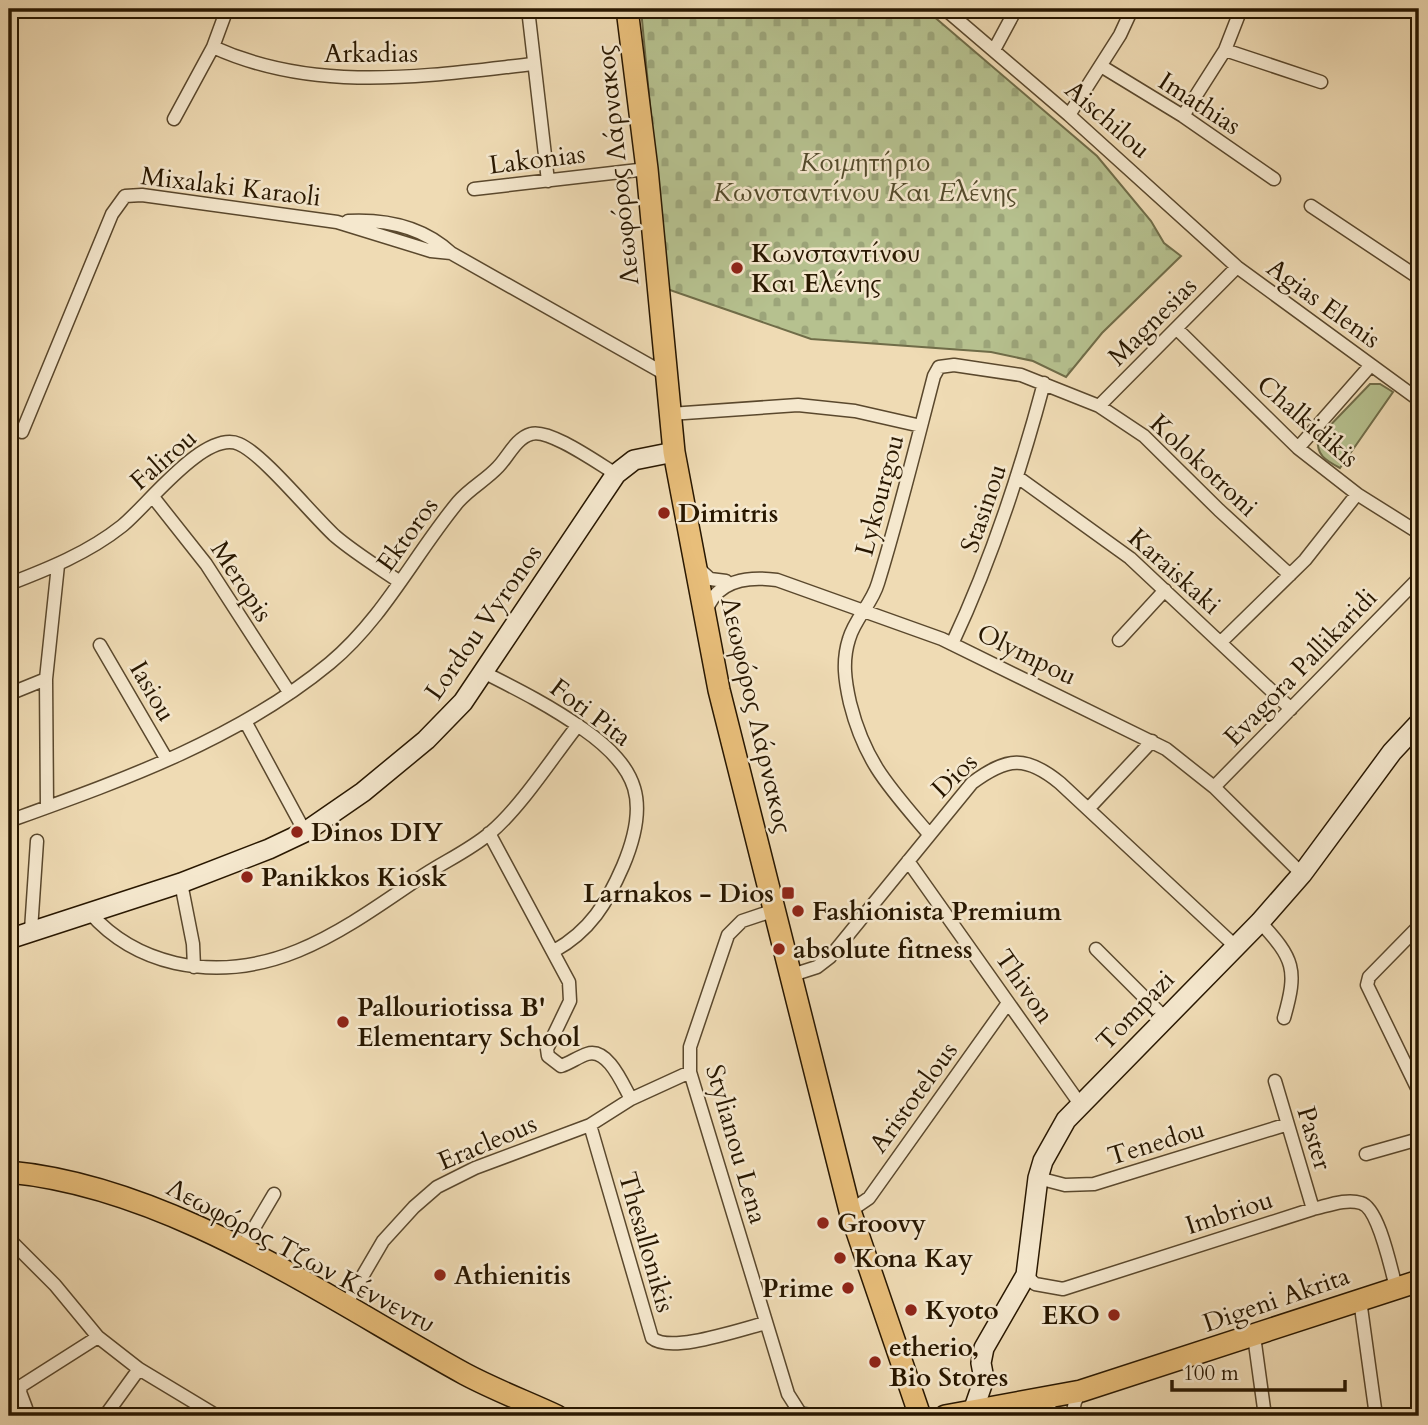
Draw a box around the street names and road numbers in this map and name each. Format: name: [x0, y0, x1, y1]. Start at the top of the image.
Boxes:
street label: Arkadias: [324, 36, 418, 71]
street label: Λεωφόρος Λάρνακος: [587, 43, 648, 287]
street label: Imathias: [1152, 64, 1248, 143]
street label: Aischilou: [1057, 72, 1158, 166]
street label: Lakonias: [487, 136, 587, 183]
street label: Mixalaki Karaoli: [139, 158, 323, 215]
street label: Agias Elenis: [1260, 250, 1388, 357]
street label: Magnesias: [1100, 269, 1205, 374]
street label: Chalkidikis: [1249, 367, 1366, 475]
street label: Kolokotroni: [1142, 406, 1265, 525]
street label: Falirou: [122, 421, 204, 498]
street label: Lykourgou: [847, 431, 912, 560]
street label: Stasinou: [952, 459, 1015, 557]
street label: Ektoros: [368, 490, 446, 579]
street label: Karaiskaki: [1121, 520, 1229, 622]
street label: Meropis: [202, 534, 281, 628]
street label: Lordou Vyronos: [417, 538, 550, 707]
street label: Evagora Pallikaridi: [1216, 581, 1385, 754]
street label: Λεωφόρος Λάρνακος: [712, 593, 801, 837]
street label: Olympou: [971, 615, 1083, 694]
street label: Iasiou: [121, 655, 184, 728]
street label: Foti Pita: [543, 670, 639, 755]
street label: Dios: [924, 745, 985, 806]
street label: Thivon: [987, 942, 1063, 1030]
street label: Tompazi: [1088, 963, 1182, 1058]
street label: Aristotelous: [861, 1034, 966, 1160]
street label: Stylianou Lena: [697, 1061, 776, 1228]
street label: Paster: [1288, 1102, 1341, 1175]
street label: Eracleous: [432, 1106, 542, 1179]
street label: Tenedou: [1103, 1111, 1209, 1174]
street label: Thesallonikis: [610, 1168, 683, 1316]
street label: Λεωφόρος Τζων Κέννεντυ: [160, 1170, 441, 1341]
street label: Imbriou: [1181, 1182, 1277, 1243]
street label: Digeni Akrita: [1198, 1258, 1354, 1341]

